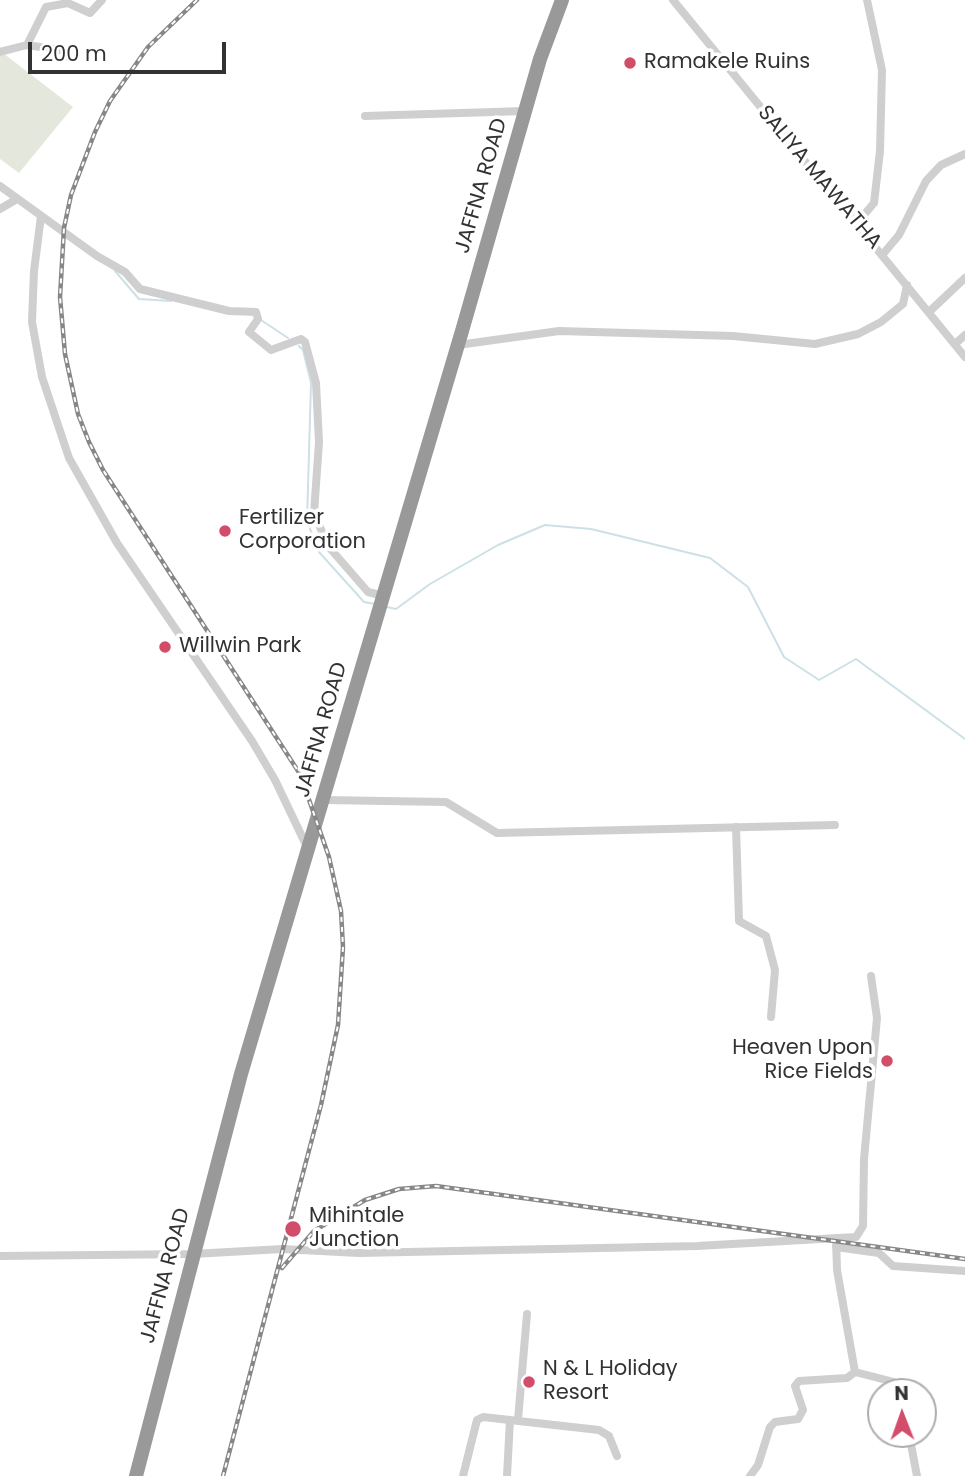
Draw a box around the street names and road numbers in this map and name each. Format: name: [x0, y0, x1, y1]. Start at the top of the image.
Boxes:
street label: SALIYA MAWATHA: [752, 101, 886, 255]
street label: JAFFNA ROAD: [451, 116, 513, 256]
street label: JAFFNA ROAD: [291, 660, 353, 800]
street label: JAFFNA ROAD: [136, 1205, 196, 1347]

